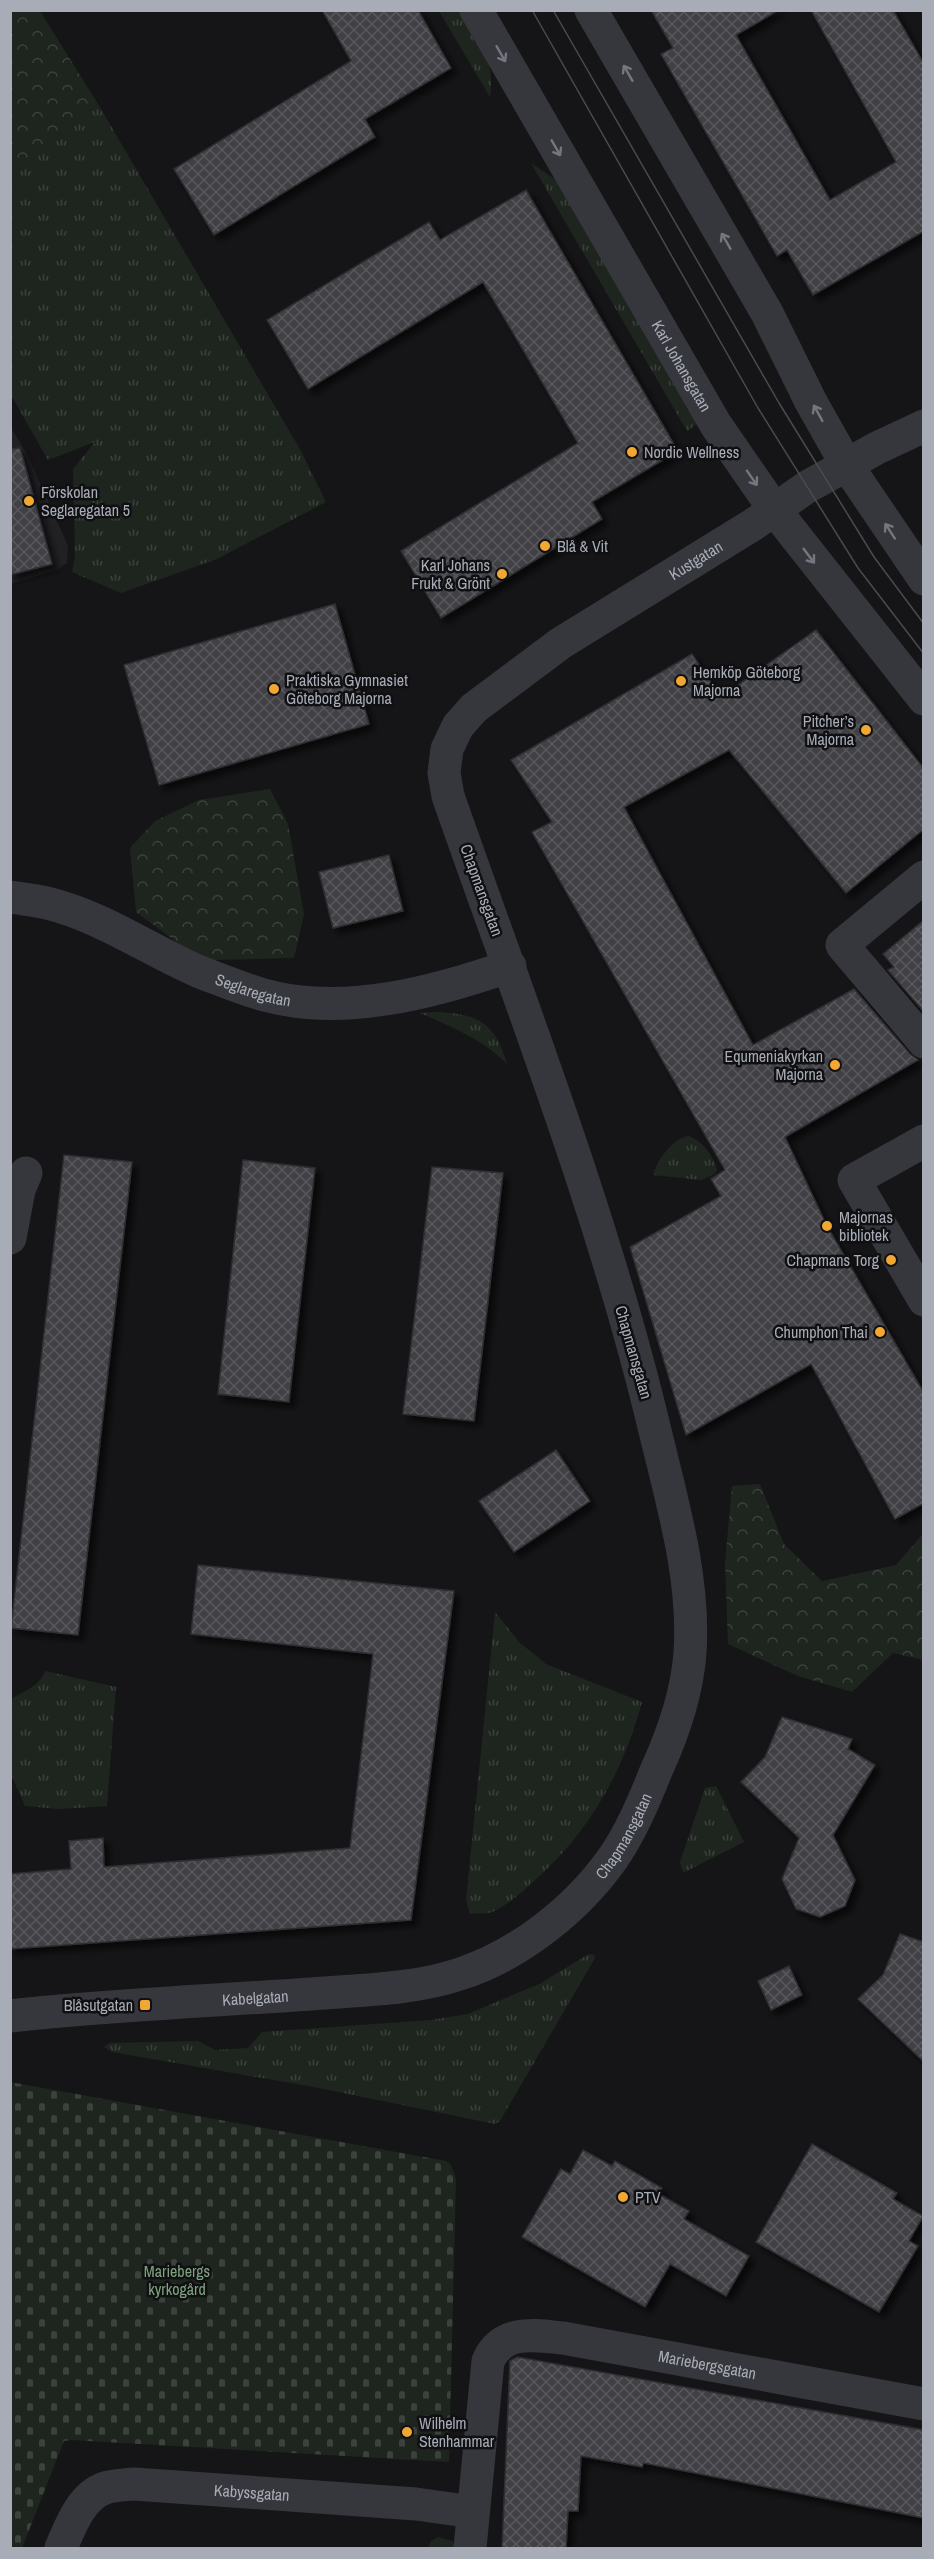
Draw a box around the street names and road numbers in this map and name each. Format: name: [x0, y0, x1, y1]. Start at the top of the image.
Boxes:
street label: Karl Johansgatan: [647, 316, 717, 416]
street label: Kustgatan: [665, 535, 726, 585]
street label: Chapmansgatan: [455, 841, 509, 939]
street label: Seglaregatan: [212, 968, 293, 1011]
street label: Chapmansgatan: [610, 1303, 658, 1401]
street label: Chapmansgatan: [590, 1790, 657, 1884]
street label: Kabelgatan: [222, 1985, 289, 2011]
street label: Mariebergsgatan: [657, 2345, 758, 2384]
street label: Kabyssgatan: [213, 2479, 290, 2506]

